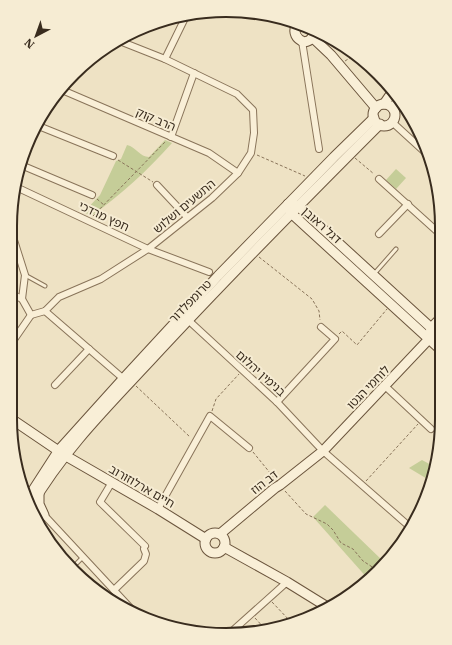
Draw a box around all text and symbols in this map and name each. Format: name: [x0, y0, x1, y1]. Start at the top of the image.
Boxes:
north arrow: [16, 16, 56, 56]
text: N: [21, 35, 37, 52]
street label: הרב קוק: [134, 104, 178, 134]
street label: התשעים ושלוש: [150, 176, 218, 236]
street label: חפץ מרדכי: [76, 198, 132, 234]
street label: דגל ראובן: [299, 203, 345, 247]
street label: טרומפלדור: [166, 276, 214, 326]
street label: בנימין יהלום: [233, 347, 289, 399]
street label: לוחמי הגטו: [343, 362, 393, 412]
street label: חיים ארלוזורוב: [106, 461, 178, 511]
street label: דב הוז: [247, 466, 281, 497]

